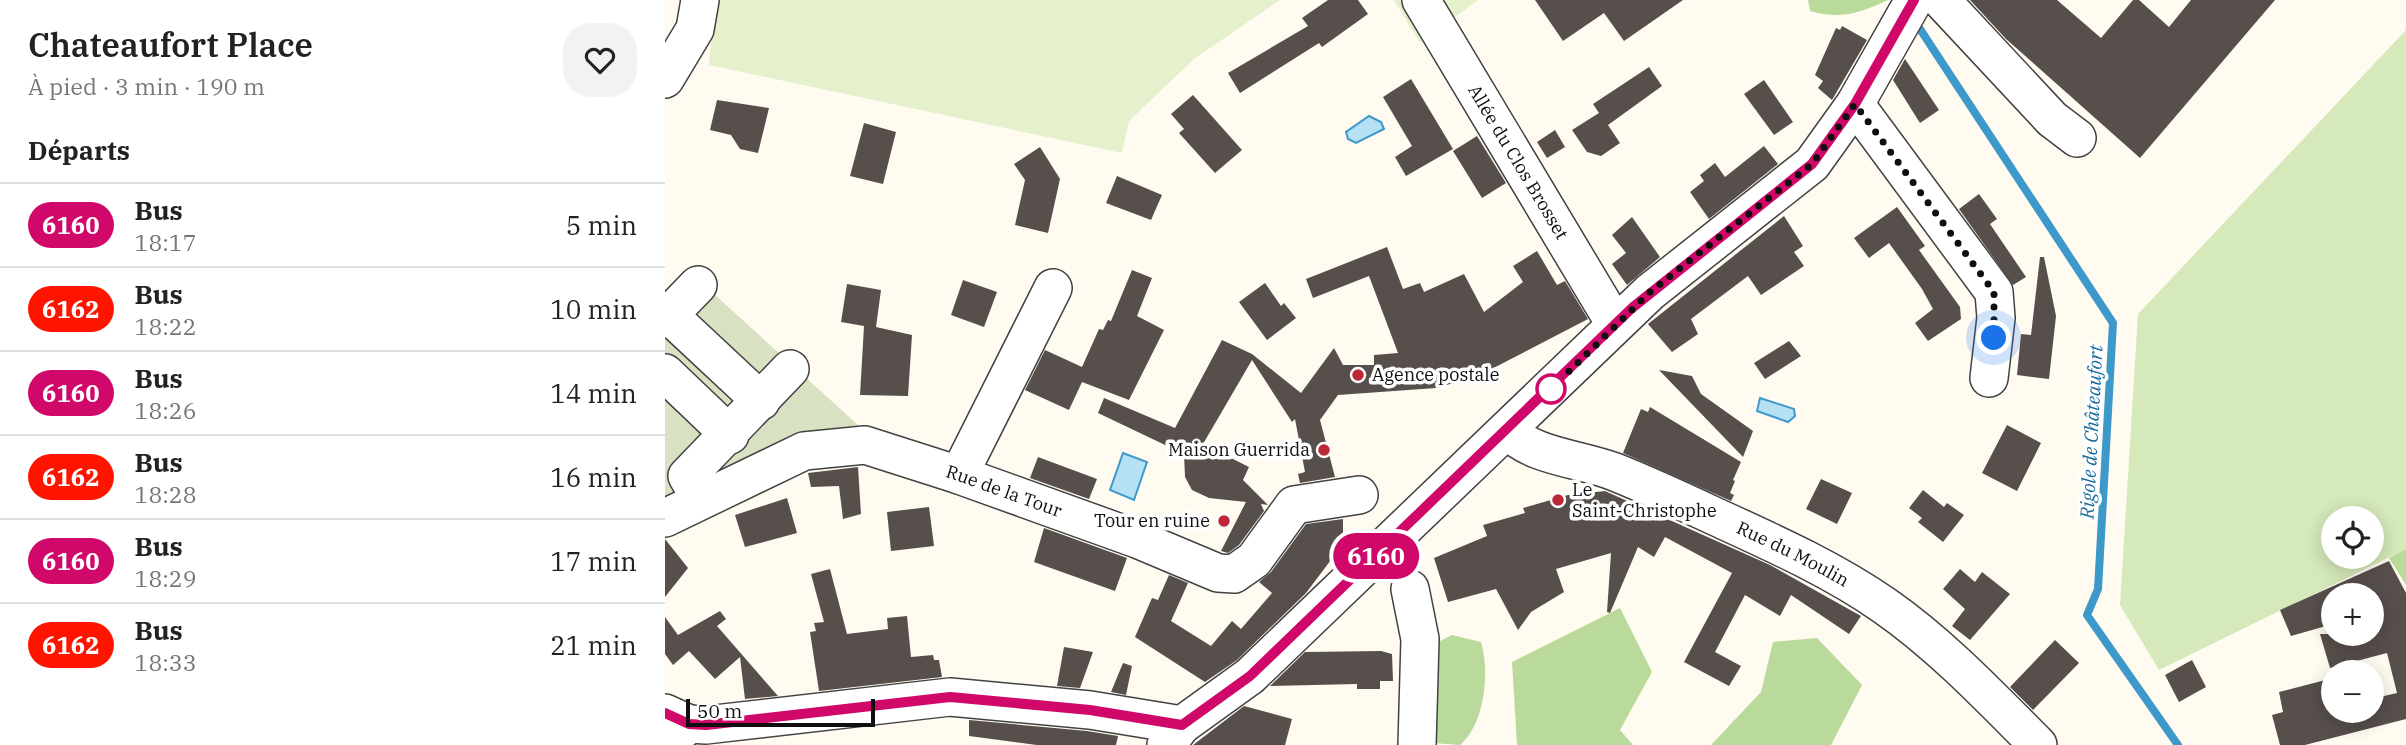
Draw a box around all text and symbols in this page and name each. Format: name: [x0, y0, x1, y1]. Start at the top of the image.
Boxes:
text: Chateaufort Place: [28, 23, 313, 66]
button: heart: [563, 23, 637, 97]
text: À pied · 3 min · 190 m: [28, 71, 265, 101]
street label: Allée du Clos Brosset: [1463, 80, 1574, 244]
text: Départs: [28, 133, 130, 167]
text: Bus: [135, 193, 183, 227]
text: 5 min: [566, 208, 637, 242]
text: 6160: [42, 209, 100, 241]
text: 18:17: [135, 227, 196, 257]
text: Bus: [135, 277, 183, 311]
text: 10 min: [550, 292, 637, 326]
text: 6162: [42, 293, 100, 325]
text: 18:22: [135, 311, 196, 341]
your location: [1976, 320, 2011, 355]
water label: Rigole de Châteaufort: [2074, 343, 2108, 521]
text: Bus: [135, 361, 183, 395]
place label: Agence postale: [1372, 363, 1499, 386]
marker: Agence postale: [1350, 367, 1366, 383]
unlabelled marker: [1536, 374, 1566, 404]
text: 14 min: [550, 376, 637, 410]
text: 6160: [42, 377, 100, 409]
text: 18:26: [135, 395, 196, 425]
place label: Maison Guerrida: [1168, 438, 1310, 461]
marker: Maison Guerrida: [1316, 442, 1332, 458]
text: Bus: [135, 445, 183, 479]
text: 16 min: [550, 460, 637, 494]
street label: Rue de la Tour: [943, 460, 1065, 522]
text: 6162: [42, 461, 100, 493]
place label: Le Saint-Christophe: [1572, 478, 1717, 522]
text: 18:28: [135, 479, 196, 509]
marker: Le Saint-Christophe: [1550, 492, 1566, 508]
map controls: [2321, 506, 2384, 723]
button: locate: [2321, 506, 2384, 569]
place label: Tour en ruine: [1094, 509, 1210, 532]
marker: Tour en ruine: [1216, 513, 1232, 529]
street label: Rue du Moulin: [1733, 516, 1853, 592]
text: Bus: [135, 529, 183, 563]
line badge: 6160: [1327, 533, 1425, 579]
text: 6160: [1347, 540, 1405, 572]
text: 17 min: [550, 544, 637, 578]
text: 6160: [42, 545, 100, 577]
text: 18:29: [135, 563, 196, 593]
button: +: [2321, 583, 2384, 646]
text: Bus: [135, 613, 183, 647]
text: 21 min: [550, 628, 637, 662]
text: 6162: [42, 629, 100, 661]
text: 18:33: [135, 647, 196, 677]
button: −: [2321, 660, 2384, 723]
scale bar: [686, 696, 875, 728]
text: 50 m: [697, 699, 742, 723]

